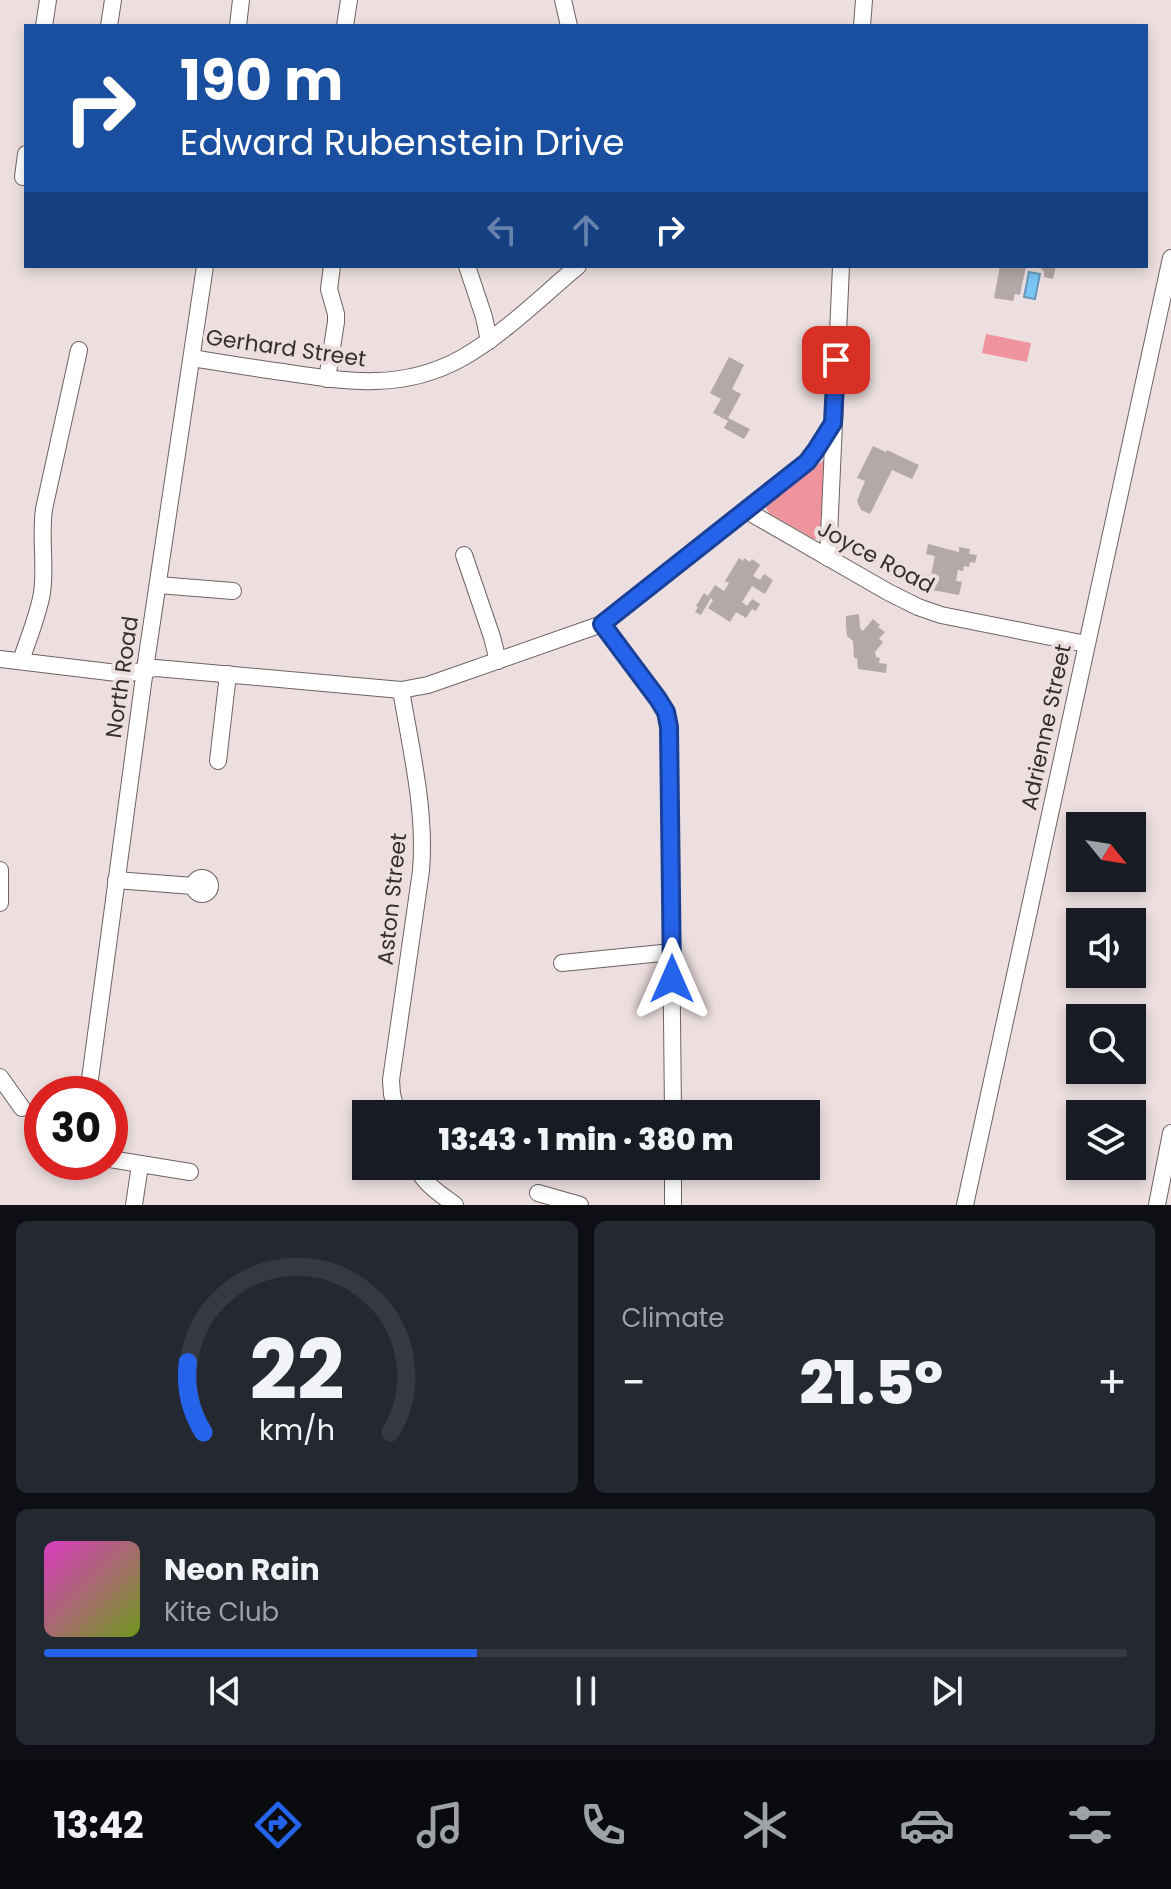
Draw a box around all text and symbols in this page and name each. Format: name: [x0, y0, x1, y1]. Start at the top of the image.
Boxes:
text: 190 m: [180, 41, 343, 120]
icon: right: [48, 56, 152, 160]
text: Edward Rubenstein Drive: [180, 117, 625, 168]
icon: left: [480, 208, 524, 252]
icon: ahead: [564, 208, 608, 252]
icon: right: [648, 208, 692, 252]
street label: Gerhard Street: [204, 321, 368, 375]
pin: [802, 326, 870, 394]
icon: arrive: [814, 338, 858, 382]
street label: Joyce Road: [812, 513, 940, 601]
street label: North Road: [98, 614, 146, 740]
street label: Adrienne Street: [1013, 641, 1079, 813]
north arrow: [1066, 812, 1146, 892]
map controls: [1066, 812, 1146, 1180]
street label: Aston Street: [370, 831, 414, 967]
button: sound: [1066, 908, 1146, 988]
position arrow: [630, 937, 714, 1021]
button: search: [1066, 1004, 1146, 1084]
speed limit sign: 30: [24, 1076, 128, 1180]
button: layers: [1066, 1100, 1146, 1180]
text: 13:43 · 1 min · 380 m: [439, 1118, 733, 1161]
text: Climate: [622, 1300, 724, 1336]
text: 22: [249, 1312, 344, 1428]
text: 21.5°: [800, 1341, 943, 1425]
text: −: [622, 1352, 646, 1413]
text: +: [1097, 1352, 1127, 1413]
text: km/h: [259, 1410, 335, 1450]
text: Neon Rain: [164, 1548, 320, 1591]
text: Kite Club: [164, 1594, 279, 1630]
icon: previous: [203, 1669, 247, 1713]
icon: pause: [564, 1669, 608, 1713]
icon: next: [925, 1669, 969, 1713]
icon: directions: [250, 1797, 306, 1853]
icon: music: [412, 1797, 468, 1853]
icon: phone: [575, 1797, 631, 1853]
icon: climate: [737, 1797, 793, 1853]
icon: car: [899, 1797, 955, 1853]
icon: filters: [1062, 1797, 1118, 1853]
text: 13:42: [53, 1800, 144, 1851]

